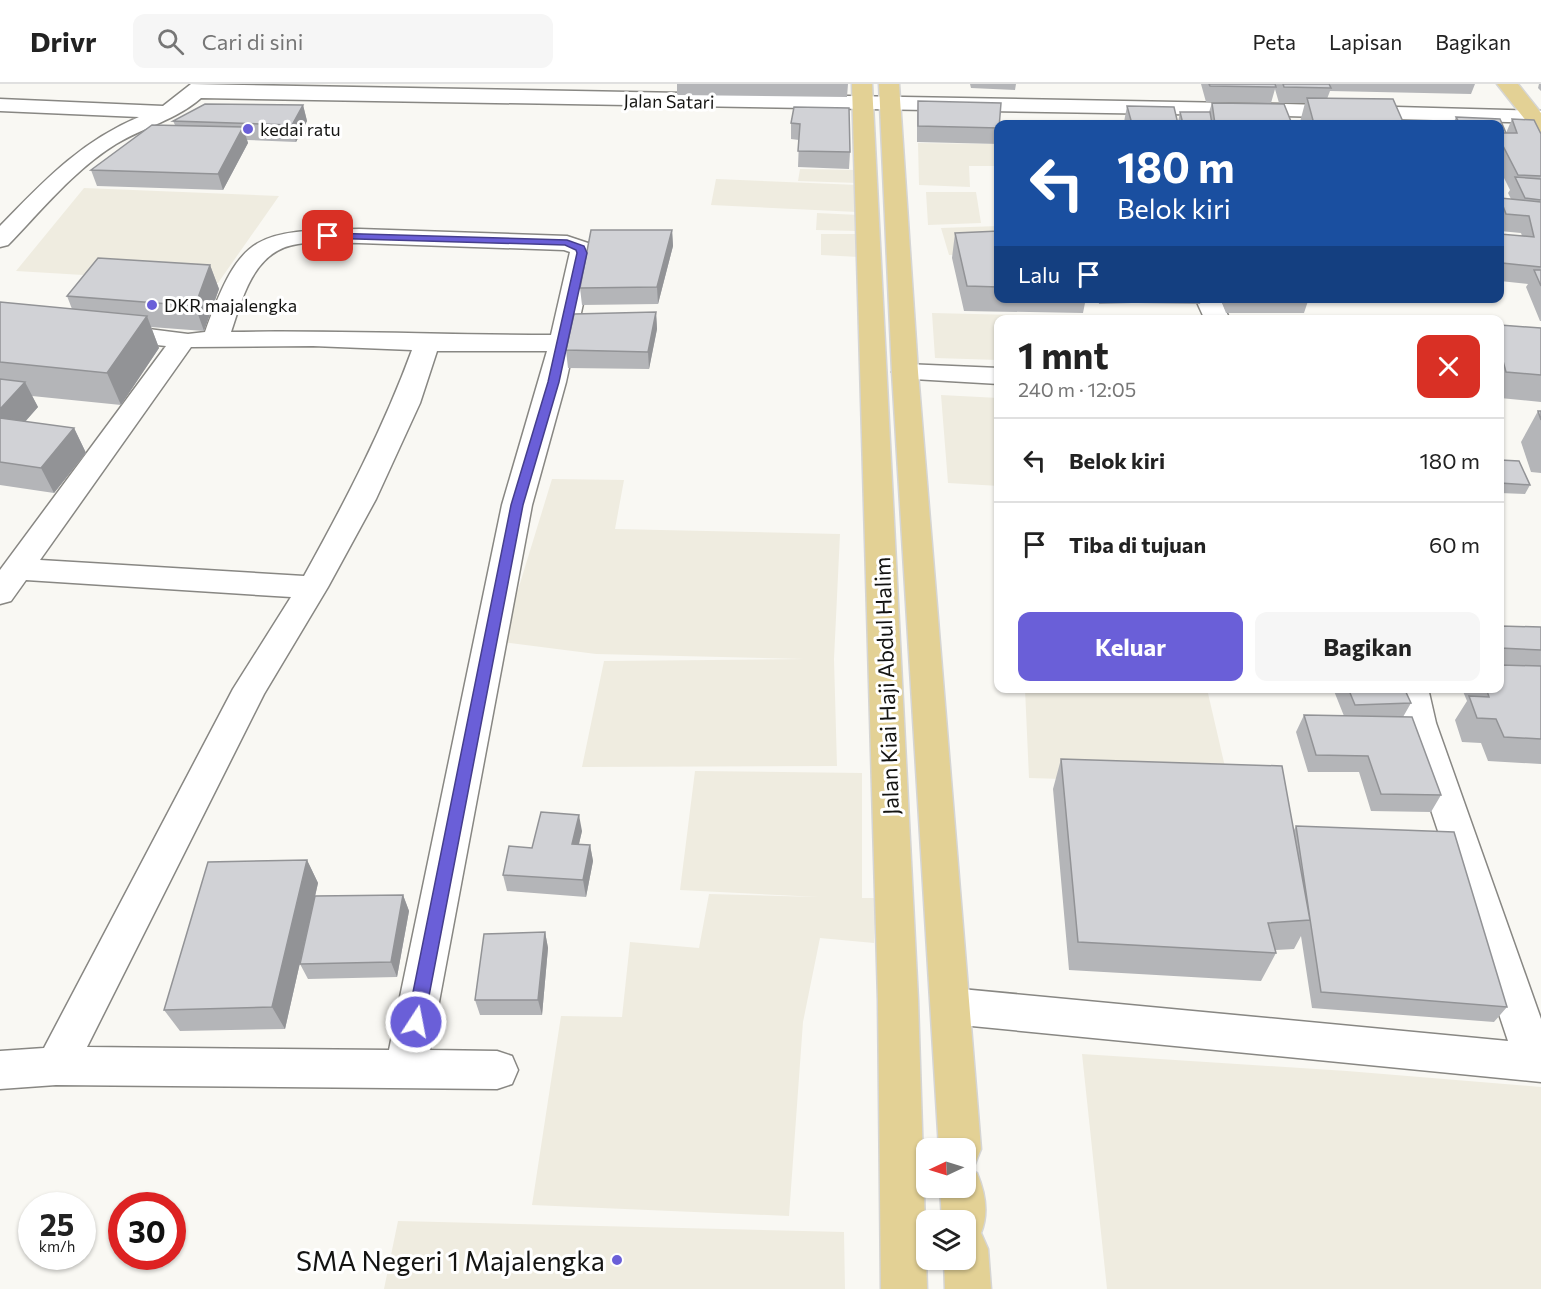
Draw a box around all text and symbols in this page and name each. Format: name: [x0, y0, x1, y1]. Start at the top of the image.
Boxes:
search box: [133, 14, 553, 68]
text: Drivr: [30, 24, 97, 58]
icon: search: [154, 25, 187, 58]
text: Cari di sini: [202, 28, 303, 55]
text: Peta: [1253, 29, 1296, 54]
text: Lapisan: [1329, 29, 1402, 54]
text: Bagikan: [1435, 29, 1511, 54]
street label: Jalan Satari: [623, 89, 715, 113]
place label: kedai ratu: [260, 118, 341, 140]
marker: kedai ratu: [241, 122, 255, 136]
text: 180 m: [1117, 140, 1235, 192]
icon: left: [1018, 144, 1096, 222]
text: Belok kiri: [1117, 192, 1231, 225]
pin: [302, 210, 353, 261]
icon: arrive: [311, 219, 344, 252]
icon: arrive: [1072, 258, 1105, 291]
text: Lalu: [1018, 261, 1060, 288]
place label: DKR majalengka: [164, 294, 297, 316]
marker: DKR majalengka: [145, 298, 159, 312]
text: 1 mnt: [1018, 332, 1109, 376]
button: close: [1417, 335, 1480, 398]
text: 240 m · 12:05: [1018, 377, 1136, 401]
icon: left: [1018, 444, 1051, 477]
text: Belok kiri: [1069, 447, 1165, 474]
text: 180 m: [1419, 447, 1480, 474]
icon: arrive: [1018, 528, 1051, 561]
text: Tiba di tujuan: [1069, 531, 1206, 558]
text: 60 m: [1429, 531, 1480, 558]
street label: Jalan Kiai Haji Abdul Halim: [868, 556, 904, 816]
button: Keluar: [1018, 612, 1243, 681]
button: Bagikan: [1255, 612, 1480, 681]
position arrow: [384, 990, 448, 1054]
north arrow: [916, 1138, 976, 1198]
map controls: [916, 1138, 976, 1270]
speed limit sign: 30: [108, 1192, 186, 1270]
text: 25: [40, 1205, 74, 1242]
button: layers: [916, 1210, 976, 1270]
text: km/h: [39, 1237, 75, 1255]
place label: SMA Negeri 1 Majalengka: [296, 1244, 605, 1277]
marker: SMA Negeri 1 Majalengka: [610, 1253, 624, 1267]

